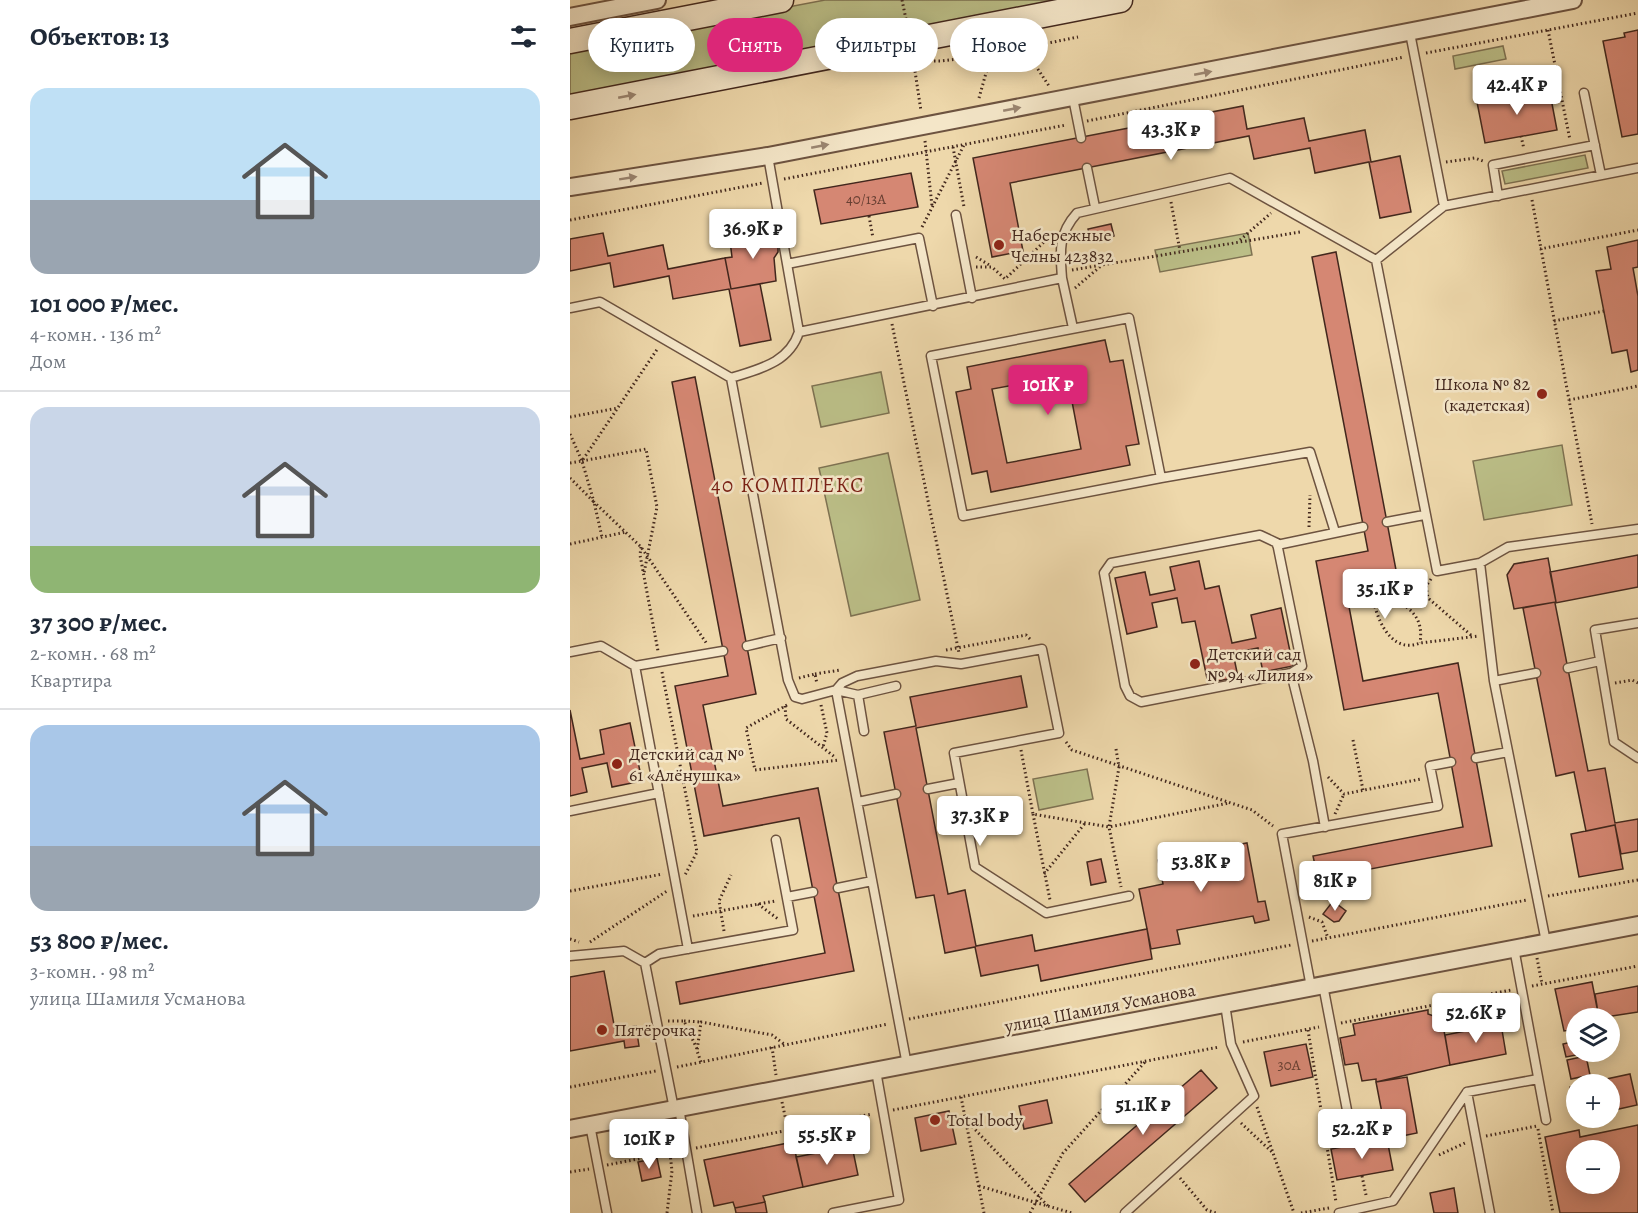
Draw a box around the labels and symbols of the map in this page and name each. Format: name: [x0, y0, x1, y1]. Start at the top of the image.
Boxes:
pin: 42.4K ₽: [1462, 65, 1572, 116]
one-way arrow: [1194, 68, 1213, 77]
one-way arrow: [618, 91, 637, 100]
one-way arrow: [1002, 104, 1021, 113]
pin: 43.3K ₽: [1116, 110, 1226, 161]
one-way arrow: [811, 141, 830, 150]
one-way arrow: [618, 174, 637, 183]
house number: 40/13А: [846, 189, 886, 209]
pin: 36.9K ₽: [698, 209, 808, 260]
place label: Набережные Челны 423832: [1011, 223, 1114, 268]
marker: Набережные Челны 423832: [992, 238, 1006, 252]
pin: 101K ₽: [999, 365, 1097, 416]
place label: Школа № 82 (кадетская): [1434, 372, 1530, 417]
marker: Школа № 82 (кадетская): [1535, 387, 1549, 401]
district label: 40 КОМПЛЕКС: [711, 471, 865, 499]
pin: 35.1K ₽: [1330, 569, 1440, 620]
place label: Детский сад № 94 «Лилия»: [1207, 642, 1314, 687]
marker: Детский сад № 94 «Лилия»: [1188, 657, 1202, 671]
place label: Детский сад № 61 «Алёнушка»: [629, 742, 744, 787]
marker: Детский сад № 61 «Алёнушка»: [610, 757, 624, 771]
pin: 37.3K ₽: [925, 796, 1035, 847]
pin: 53.8K ₽: [1146, 842, 1256, 893]
pin: 81K ₽: [1293, 861, 1377, 912]
street label: улица Шамиля Усманова: [1001, 978, 1198, 1038]
pin: 52.6K ₽: [1421, 993, 1531, 1044]
place label: Пятёрочка: [614, 1018, 697, 1042]
marker: Пятёрочка: [595, 1023, 609, 1037]
house number: 30А: [1278, 1055, 1301, 1075]
pin: 51.1K ₽: [1088, 1085, 1198, 1136]
place label: Total body: [947, 1108, 1024, 1132]
pin: 52.2K ₽: [1307, 1109, 1417, 1160]
marker: Total body: [928, 1113, 942, 1127]
pin: 55.5K ₽: [772, 1115, 882, 1166]
pin: 101K ₽: [600, 1119, 698, 1170]

